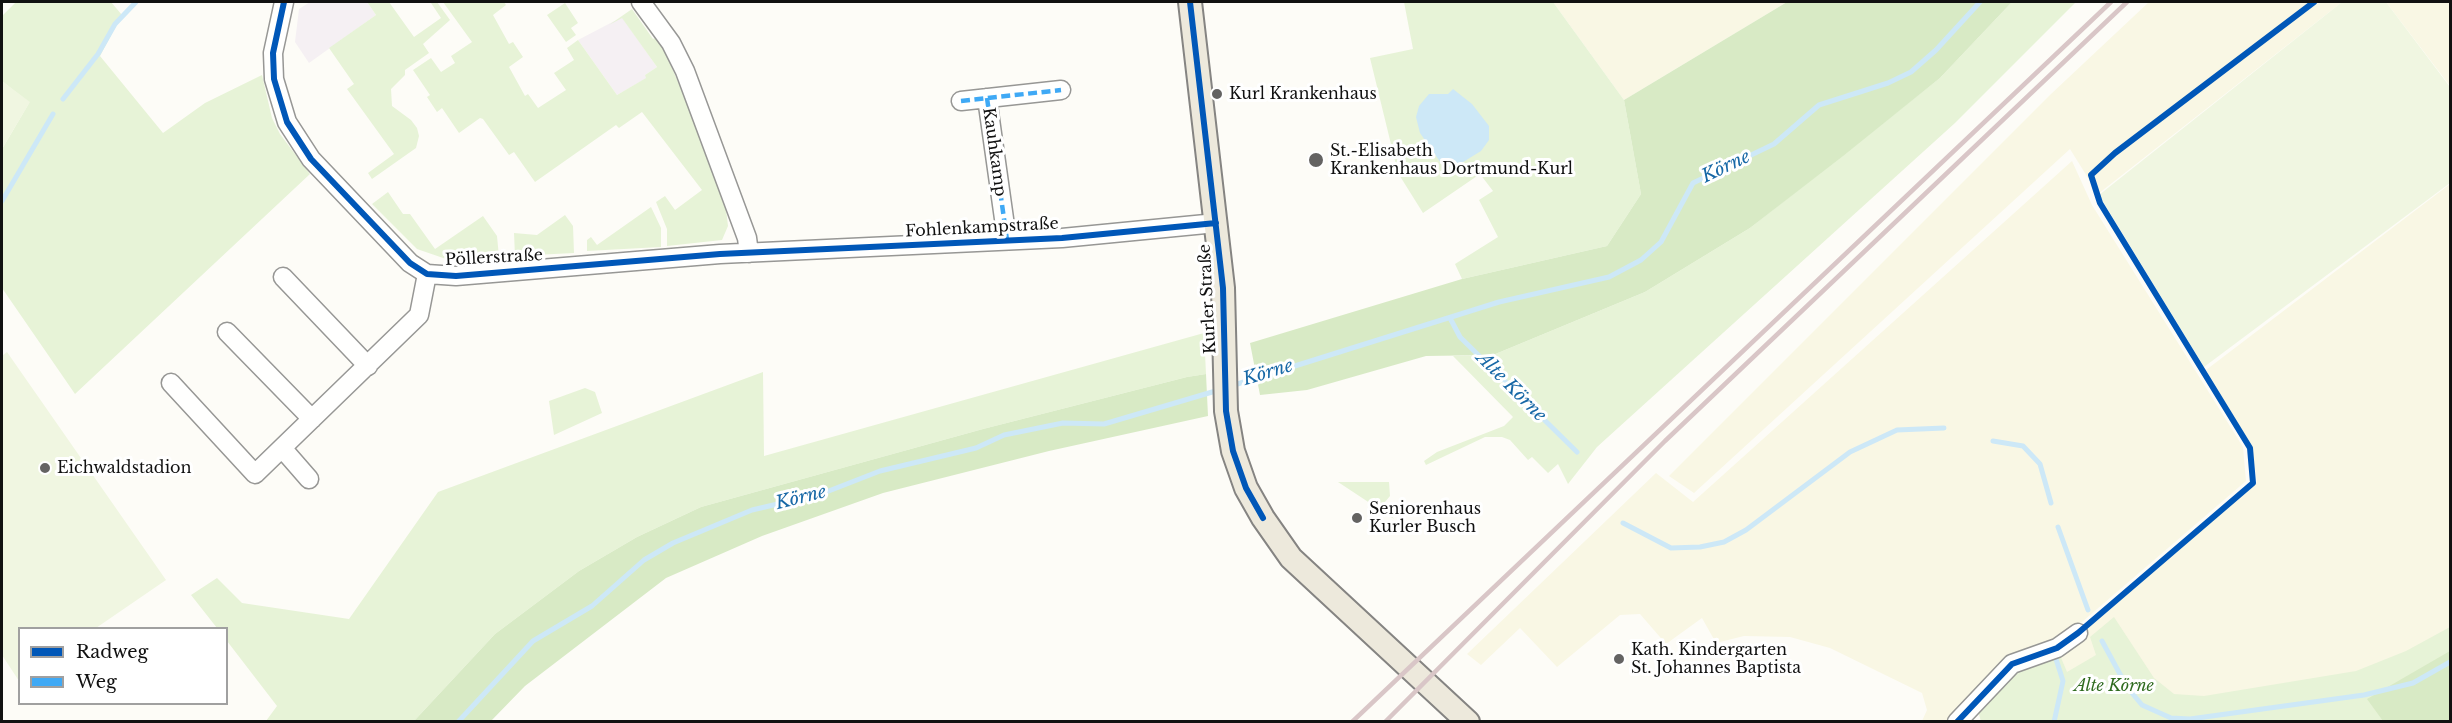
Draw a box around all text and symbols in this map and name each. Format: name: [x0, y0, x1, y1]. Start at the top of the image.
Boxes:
place label: Kurl Krankenhaus: [1229, 84, 1377, 104]
marker: Kurl Krankenhaus: [1210, 87, 1224, 101]
street label: Kauhkamp: [978, 106, 1010, 198]
place label: St.-Elisabeth Krankenhaus Dortmund-Kurl: [1330, 141, 1573, 179]
water label: Körne: [1698, 146, 1754, 188]
marker: St.-Elisabeth Krankenhaus Dortmund-Kurl: [1307, 151, 1325, 169]
street label: Fohlenkampstraße: [905, 214, 1059, 242]
street label: Kurler Straße: [1196, 244, 1220, 354]
street label: Pöllerstraße: [445, 246, 543, 270]
water label: Alte Körne: [1472, 348, 1550, 426]
water label: Körne: [1240, 355, 1296, 391]
place label: Eichwaldstadion: [57, 458, 192, 478]
marker: Eichwaldstadion: [38, 461, 52, 475]
water label: Körne: [774, 481, 828, 515]
place label: Seniorenhaus Kurler Busch: [1369, 499, 1481, 537]
marker: Seniorenhaus Kurler Busch: [1350, 511, 1364, 525]
legend: [18, 627, 228, 705]
place label: Kath. Kindergarten St. Johannes Baptista: [1631, 640, 1801, 678]
text: Radweg: [76, 641, 148, 663]
marker: Kath. Kindergarten St. Johannes Baptista: [1612, 652, 1626, 666]
text: Weg: [76, 671, 117, 693]
park label: Alte Körne: [2074, 676, 2154, 696]

